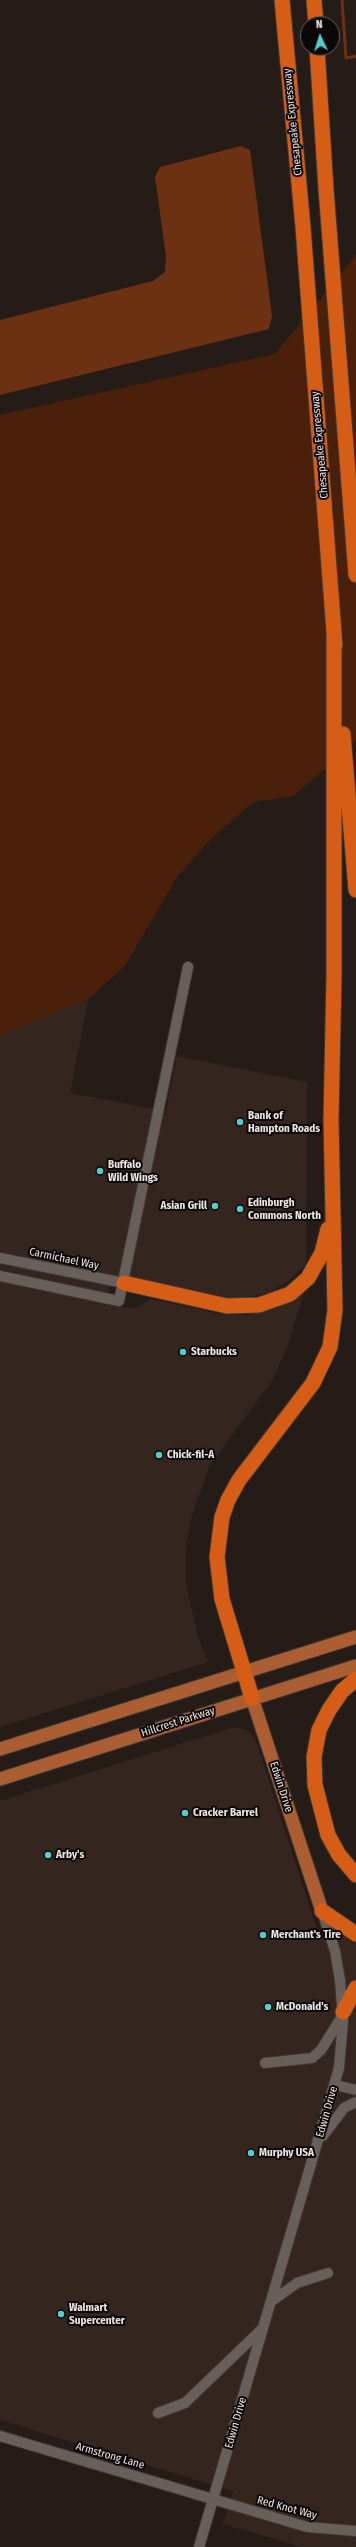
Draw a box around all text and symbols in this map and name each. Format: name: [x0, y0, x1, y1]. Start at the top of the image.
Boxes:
north arrow: [300, 16, 340, 56]
text: N: [315, 18, 323, 31]
street label: Chesapeake Expressway: [281, 68, 305, 176]
street label: Chesapeake Expressway: [309, 391, 331, 499]
place label: Bank of Hampton Roads: [248, 1109, 320, 1135]
marker: Bank of Hampton Roads: [235, 1117, 245, 1127]
place label: Buffalo Wild Wings: [108, 1158, 158, 1184]
marker: Buffalo Wild Wings: [95, 1166, 105, 1176]
place label: Edinburgh Commons North: [248, 1196, 321, 1222]
place label: Asian Grill: [160, 1199, 207, 1213]
marker: Asian Grill: [210, 1201, 220, 1211]
marker: Edinburgh Commons North: [235, 1204, 245, 1214]
street label: Carmichael Way: [28, 1245, 100, 1273]
place label: Starbucks: [191, 1345, 237, 1359]
marker: Starbucks: [178, 1347, 188, 1357]
place label: Chick-fil-A: [167, 1448, 214, 1462]
marker: Chick-fil-A: [154, 1450, 164, 1460]
street label: Hillcrest Parkway: [140, 1704, 216, 1740]
street label: Edwin Drive: [267, 1760, 295, 1814]
place label: Cracker Barrel: [193, 1806, 258, 1820]
marker: Cracker Barrel: [180, 1808, 190, 1818]
place label: Arby's: [56, 1848, 84, 1862]
marker: Arby's: [43, 1850, 53, 1860]
place label: Merchant's Tire: [271, 1928, 341, 1942]
marker: Merchant's Tire: [258, 1930, 268, 1940]
place label: McDonald's: [276, 2000, 328, 2014]
marker: McDonald's: [263, 2002, 273, 2012]
street label: Edwin Drive: [313, 2085, 341, 2139]
place label: Murphy USA: [259, 2146, 314, 2160]
marker: Murphy USA: [246, 2148, 256, 2158]
place label: Walmart Supercenter: [69, 2301, 125, 2327]
marker: Walmart Supercenter: [56, 2309, 66, 2319]
street label: Edwin Drive: [222, 2396, 250, 2450]
street label: Armstrong Lane: [74, 2440, 146, 2472]
street label: Red Knot Way: [256, 2494, 318, 2522]

